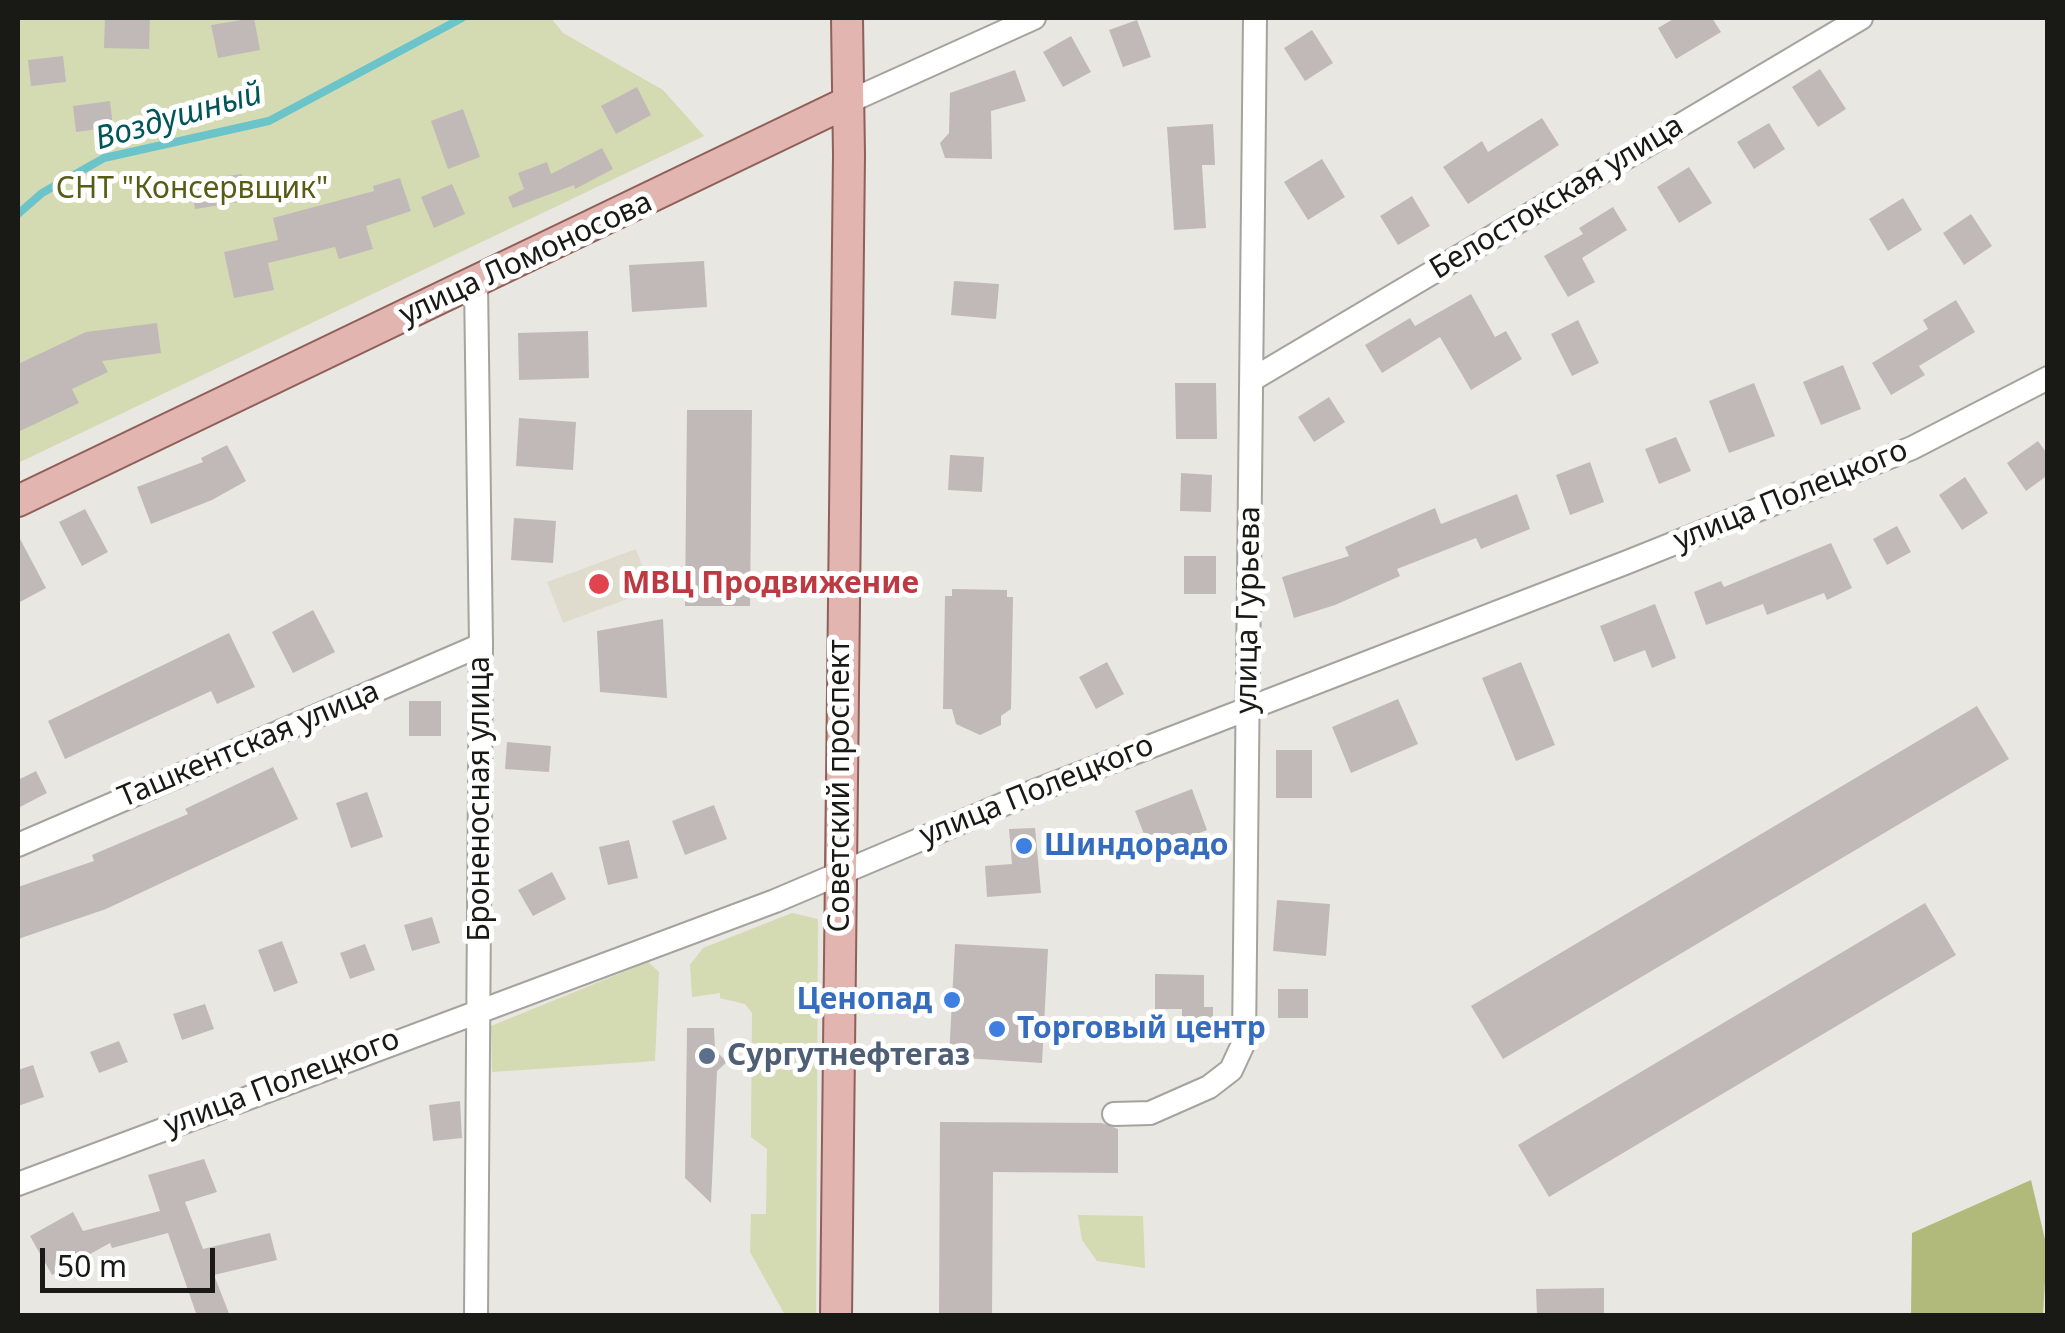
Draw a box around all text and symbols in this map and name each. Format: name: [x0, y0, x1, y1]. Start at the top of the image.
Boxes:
water label: Воздушный: [91, 75, 267, 159]
street label: Белостокская улица: [1424, 108, 1690, 288]
park label: СНТ "Консервщик": [56, 171, 328, 207]
street label: улица Ломоносова: [394, 185, 658, 333]
street label: улица Полецкого: [1669, 433, 1913, 559]
street label: улица Гурьева: [1229, 506, 1269, 714]
place label: МВЦ Продвижение: [622, 566, 919, 602]
marker: МВЦ Продвижение: [586, 571, 612, 597]
street label: Советский проспект: [822, 639, 858, 933]
street label: Броненосная улица: [462, 656, 498, 942]
street label: Ташкентская улица: [113, 674, 385, 816]
street label: улица Полецкого: [915, 728, 1159, 854]
place label: Шиндорадо: [1044, 828, 1228, 864]
marker: Шиндорадо: [1013, 835, 1035, 857]
place label: Ценопад: [796, 982, 932, 1018]
marker: Ценопад: [941, 989, 963, 1011]
place label: Торговый центр: [1017, 1011, 1266, 1047]
marker: Торговый центр: [986, 1018, 1008, 1040]
street label: улица Полецкого: [159, 1022, 405, 1144]
place label: Сургутнефтегаз: [727, 1038, 970, 1074]
marker: Сургутнефтегаз: [696, 1045, 718, 1067]
scale bar: [45, 1228, 220, 1290]
text: 50 m: [57, 1245, 127, 1286]

